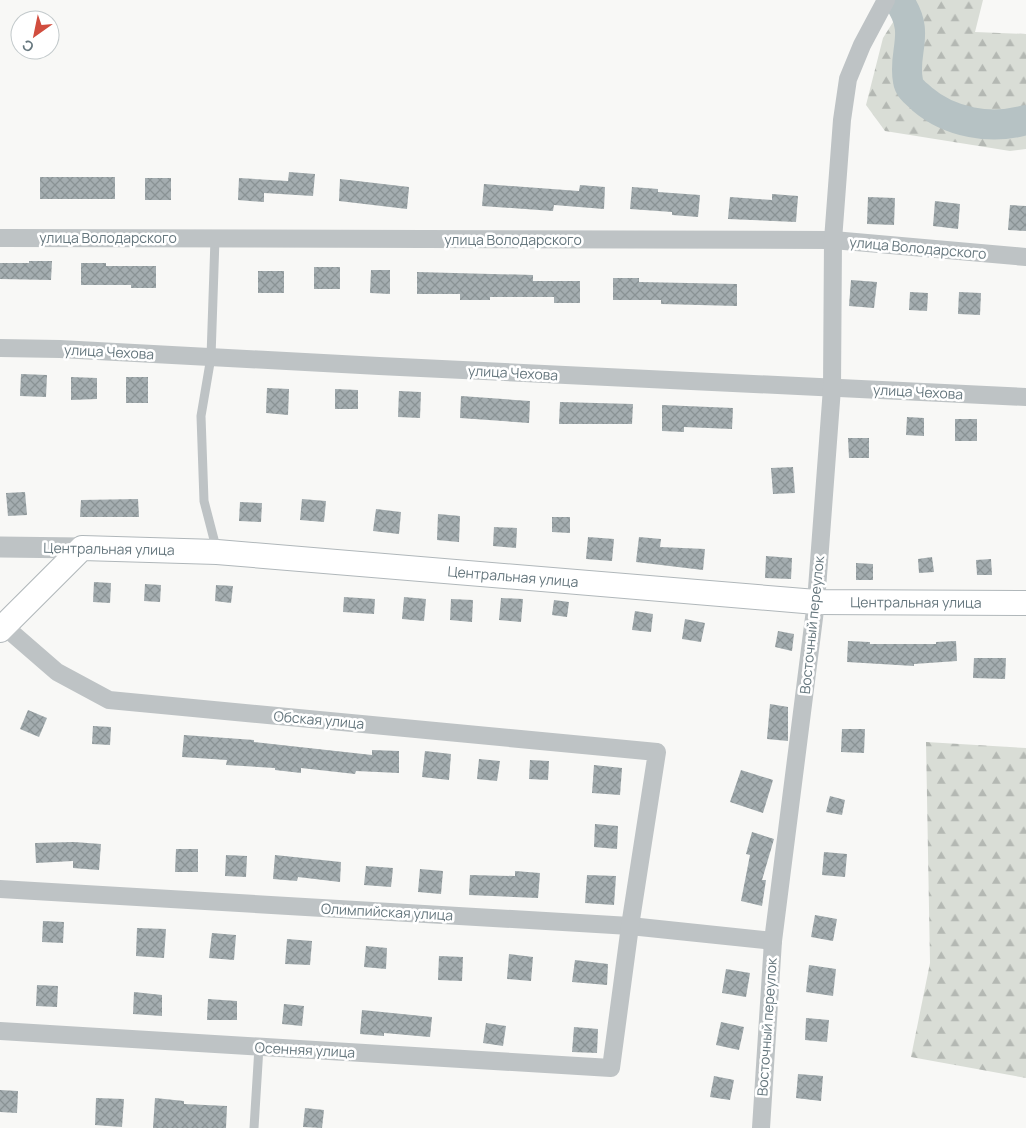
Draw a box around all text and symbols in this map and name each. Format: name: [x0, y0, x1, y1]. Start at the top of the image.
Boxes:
north arrow: [10, 10, 60, 60]
text: С: [18, 36, 37, 57]
street label: улица Володарского: [39, 228, 177, 247]
street label: улица Володарского: [444, 230, 582, 249]
street label: улица Володарского: [849, 232, 987, 263]
street label: улица Чехова: [64, 340, 154, 363]
street label: улица Чехова: [468, 361, 558, 384]
street label: улица Чехова: [873, 380, 963, 403]
street label: Центральная улица: [43, 538, 175, 559]
street label: Восточный переулок: [795, 554, 828, 695]
street label: Центральная улица: [447, 561, 579, 591]
street label: Центральная улица: [850, 592, 982, 612]
street label: Обская улица: [273, 706, 365, 733]
street label: Олимпийская улица: [320, 899, 454, 924]
street label: Восточный переулок: [752, 956, 781, 1097]
street label: Осенняя улица: [254, 1037, 356, 1062]

